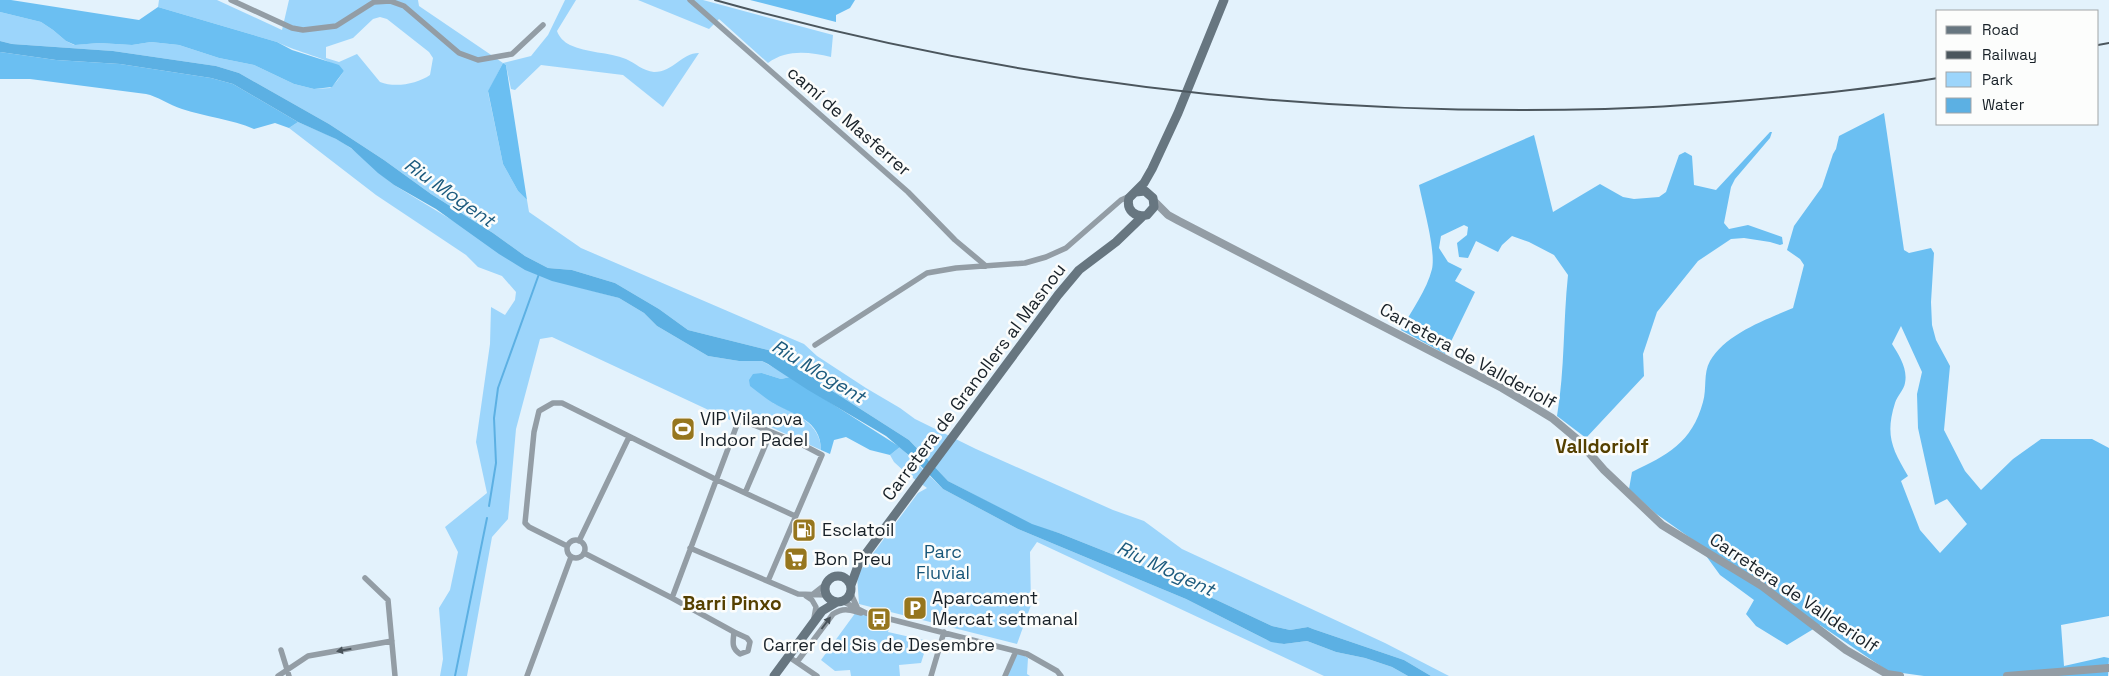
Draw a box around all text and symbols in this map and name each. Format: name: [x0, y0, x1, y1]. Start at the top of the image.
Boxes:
legend: [1936, 10, 2099, 125]
text: Road: [1982, 20, 2019, 39]
text: Railway: [1982, 45, 2037, 64]
street label: camí de Masferrer: [783, 61, 916, 181]
text: Park: [1982, 70, 2013, 89]
text: Water: [1982, 95, 2025, 114]
water label: Riu Mogent: [400, 152, 502, 234]
street label: Carretera de Granollers al Masnou: [877, 258, 1070, 505]
street label: Carretera de Vallderiolf: [1376, 297, 1561, 414]
water label: Riu Mogent: [767, 334, 872, 410]
place label: VIP Vilanova Indoor Padel: [700, 407, 808, 451]
sports icon: VIP Vilanova Indoor Padel: [670, 416, 696, 442]
district label: Valldoriolf: [1555, 434, 1649, 459]
fuel station icon: Esclatoil: [791, 517, 817, 543]
place label: Esclatoil: [822, 518, 894, 541]
street label: Carretera de Vallderiolf: [1705, 527, 1883, 658]
water label: Riu Mogent: [1113, 535, 1221, 603]
park label: Parc Fluvial: [916, 540, 970, 584]
supermarket icon: Bon Preu: [783, 546, 809, 572]
place label: Bon Preu: [814, 547, 892, 570]
place label: Aparcament Mercat setmanal: [932, 586, 1078, 630]
district label: Barri Pinxo: [682, 591, 782, 616]
parking icon: Aparcament Mercat setmanal: [902, 595, 928, 621]
bus stop icon: Carrer del Sis de Desembre: [866, 606, 892, 632]
one-way arrow: [821, 616, 831, 630]
place label: Carrer del Sis de Desembre: [763, 633, 995, 656]
one-way arrow: [335, 646, 351, 654]

